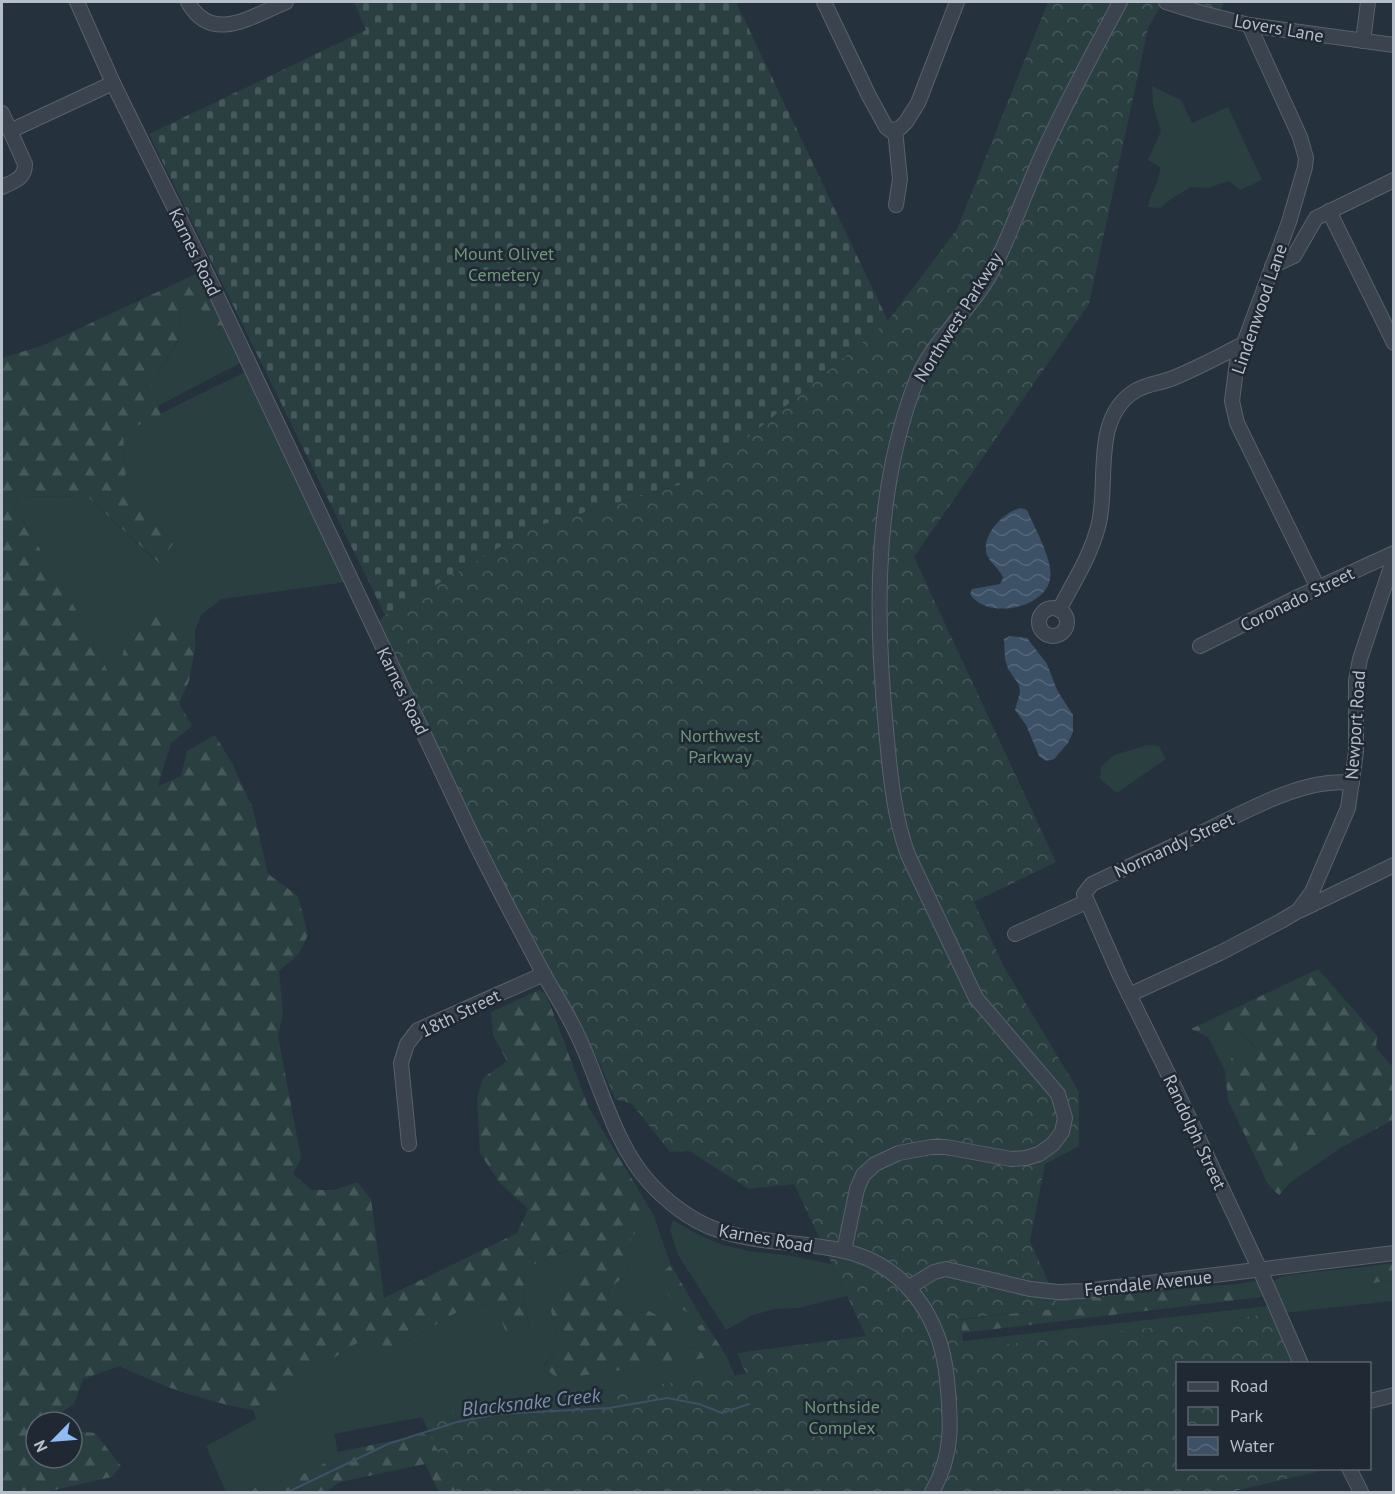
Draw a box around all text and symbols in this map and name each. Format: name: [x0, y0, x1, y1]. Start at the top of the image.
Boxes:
street label: Lovers Lane: [1232, 9, 1326, 47]
street label: Karnes Road: [164, 204, 226, 300]
street label: Lindenwood Lane: [1226, 241, 1292, 377]
park label: Mount Olivet Cemetery: [454, 242, 554, 286]
street label: Northwest Parkway: [909, 247, 1007, 386]
street label: Coronado Street: [1236, 561, 1358, 637]
street label: Karnes Road: [372, 643, 434, 739]
street label: Newport Road: [1340, 670, 1370, 780]
park label: Northwest Parkway: [680, 724, 760, 768]
street label: Normandy Street: [1110, 807, 1238, 883]
street label: 18th Street: [416, 984, 504, 1042]
street label: Randolph Street: [1158, 1071, 1232, 1193]
street label: Karnes Road: [717, 1218, 815, 1258]
street label: Ferndale Avenue: [1083, 1265, 1213, 1301]
legend: [1176, 1362, 1371, 1470]
text: Road: [1230, 1374, 1268, 1397]
water label: Blacksnake Creek: [460, 1382, 603, 1422]
park label: Northside Complex: [804, 1395, 880, 1439]
text: Park: [1230, 1404, 1263, 1427]
north arrow: [24, 1410, 84, 1470]
text: Water: [1230, 1434, 1274, 1457]
text: N: [29, 1437, 52, 1455]

